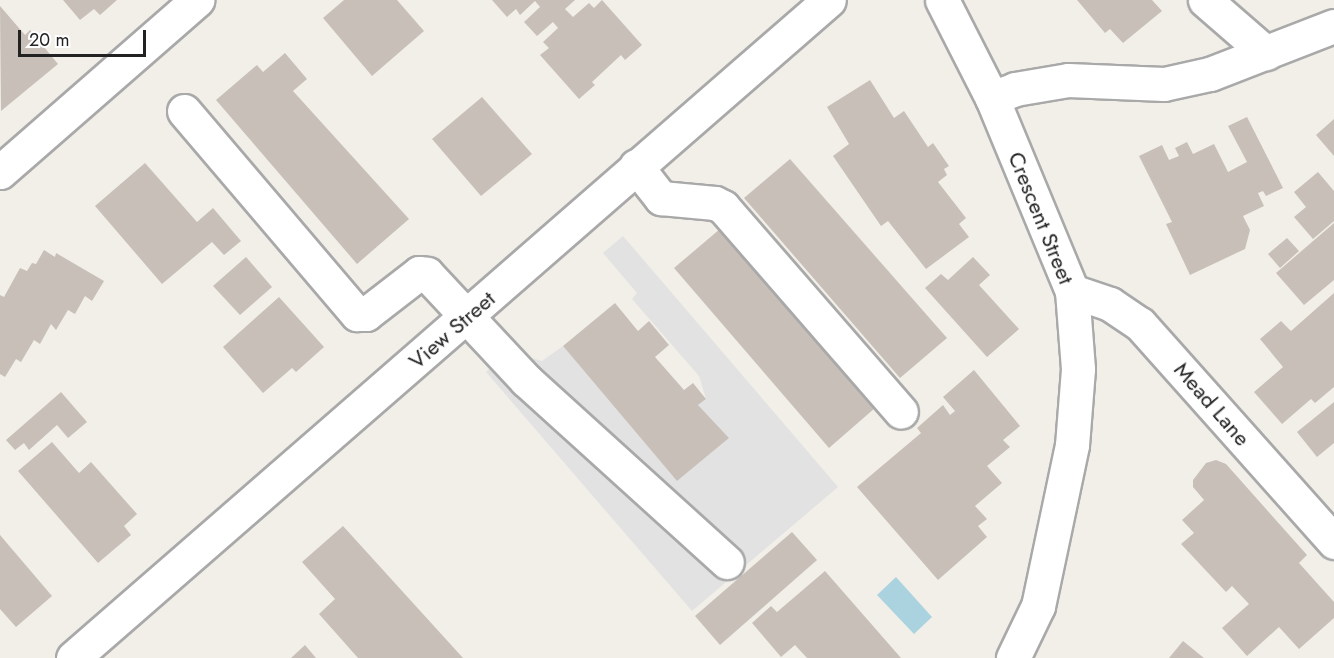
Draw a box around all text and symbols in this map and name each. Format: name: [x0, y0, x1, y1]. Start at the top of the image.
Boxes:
scale bar: [21, 18, 148, 56]
text: 20 m: [29, 27, 69, 53]
street label: Crescent Street: [1002, 148, 1080, 288]
street label: View Street: [404, 285, 500, 375]
street label: Mead Lane: [1169, 357, 1255, 451]

